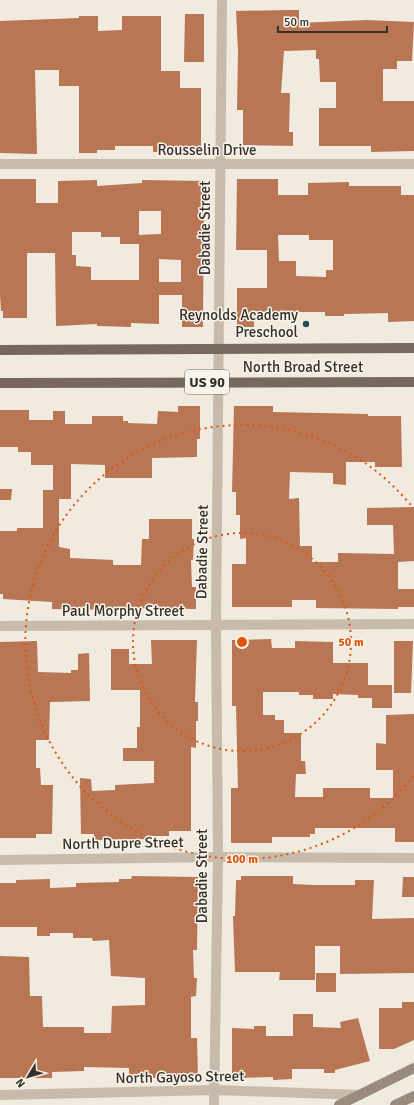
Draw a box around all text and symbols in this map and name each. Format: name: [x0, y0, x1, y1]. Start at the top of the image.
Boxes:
scale bar: [278, 8, 387, 34]
text: 50 m: [284, 15, 309, 30]
street label: Rousselin Drive: [158, 141, 256, 159]
street label: Dabadie Street: [196, 181, 214, 275]
place label: Reynolds Academy Preschool: [179, 306, 298, 341]
marker: Reynolds Academy Preschool: [301, 319, 311, 329]
street label: North Broad Street: [243, 358, 363, 376]
road number: US 90: [185, 370, 229, 394]
street label: Dabadie Street: [192, 505, 212, 599]
street label: Paul Morphy Street: [62, 602, 184, 620]
centre of rings: [235, 635, 249, 649]
text: 50 m: [338, 635, 364, 650]
street label: Dabadie Street: [193, 829, 211, 923]
street label: North Dupre Street: [62, 833, 184, 853]
text: 100 m: [226, 852, 258, 867]
north arrow: [8, 1057, 48, 1097]
street label: North Gayoso Street: [115, 1067, 245, 1087]
text: N: [13, 1076, 28, 1090]

